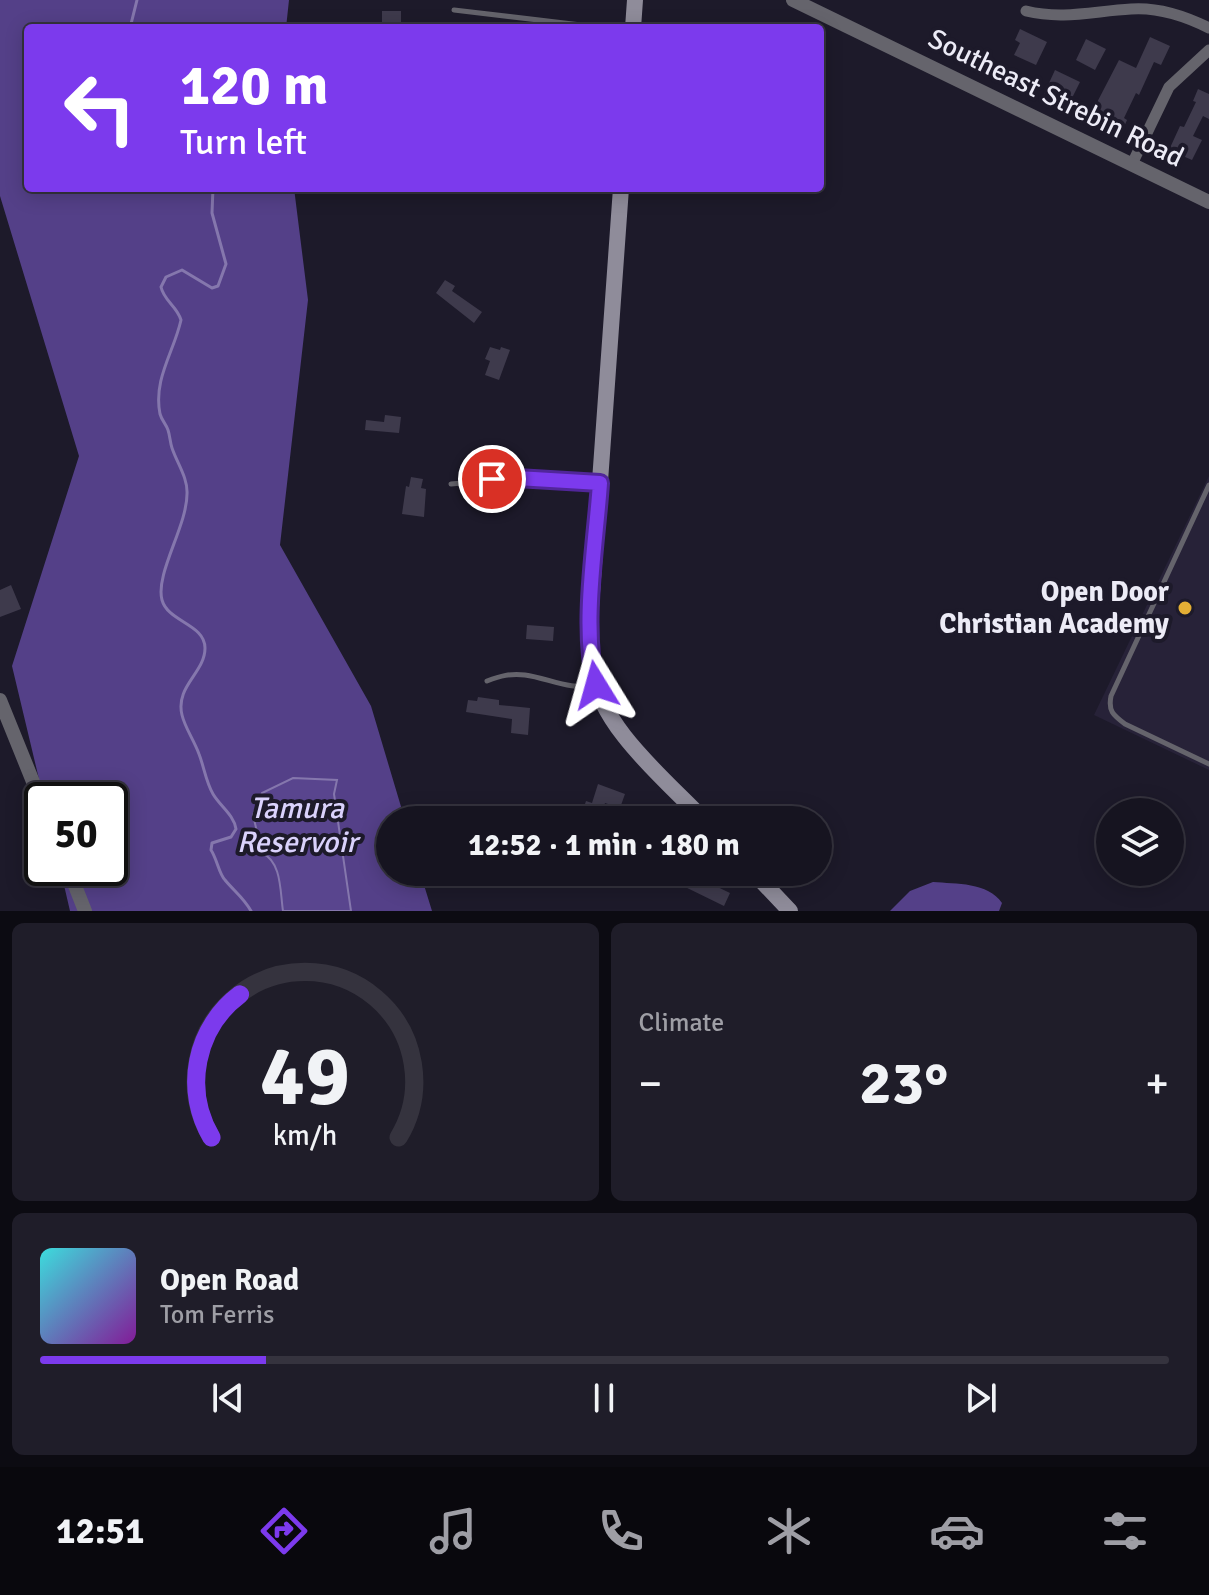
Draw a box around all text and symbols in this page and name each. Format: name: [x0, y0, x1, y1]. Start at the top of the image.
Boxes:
street label: Southeast Strebin Road: [923, 21, 1189, 175]
text: 120 m: [180, 51, 328, 120]
icon: left: [48, 56, 152, 160]
text: Turn left: [180, 120, 307, 165]
pin: [458, 445, 526, 513]
icon: arrive: [470, 457, 514, 501]
place label: Open Door Christian Academy: [939, 575, 1170, 641]
marker: Open Door Christian Academy: [1176, 599, 1194, 617]
position arrow: [554, 643, 638, 727]
speed limit sign: 50: [24, 782, 128, 886]
water label: Tamura Reservoir: [237, 790, 361, 861]
map controls: [1096, 798, 1184, 886]
button: layers: [1096, 798, 1184, 886]
text: 12:52 · 1 min · 180 m: [468, 827, 740, 864]
text: Climate: [639, 1007, 724, 1039]
text: 49: [260, 1026, 350, 1128]
text: 23°: [859, 1047, 948, 1121]
text: −: [639, 1057, 662, 1111]
text: +: [1145, 1057, 1169, 1111]
text: km/h: [273, 1118, 338, 1153]
text: Open Road: [160, 1262, 299, 1299]
text: Tom Ferris: [160, 1299, 274, 1331]
icon: previous: [206, 1376, 250, 1420]
icon: pause: [582, 1376, 626, 1420]
icon: next: [959, 1376, 1003, 1420]
icon: directions: [256, 1503, 312, 1559]
icon: music: [425, 1503, 481, 1559]
icon: phone: [593, 1503, 649, 1559]
icon: climate: [761, 1503, 817, 1559]
icon: car: [929, 1503, 985, 1559]
icon: filters: [1097, 1503, 1153, 1559]
text: 12:51: [56, 1509, 144, 1554]

